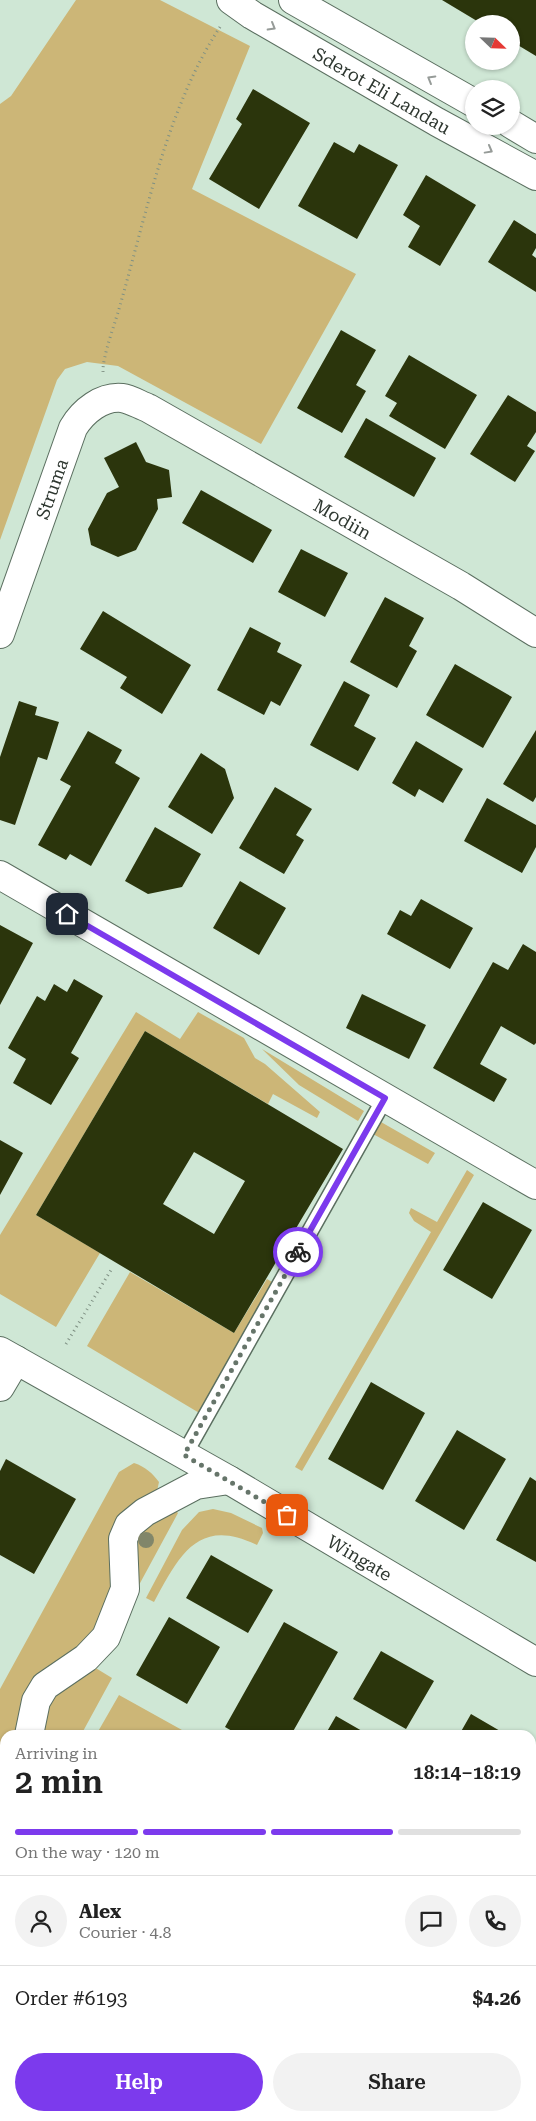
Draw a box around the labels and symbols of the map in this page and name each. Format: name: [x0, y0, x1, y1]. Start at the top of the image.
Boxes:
north arrow: [465, 15, 520, 70]
one-way arrow: [267, 20, 276, 30]
street label: Sderot Eli Landau: [310, 42, 454, 138]
one-way arrow: [428, 75, 437, 85]
one-way arrow: [484, 144, 493, 154]
street label: Struma: [31, 456, 72, 522]
street label: Modiin: [310, 494, 376, 544]
pin: [46, 893, 88, 935]
courier: [273, 1227, 323, 1277]
pin: [266, 1494, 308, 1536]
street label: Wingate: [324, 1530, 396, 1585]

